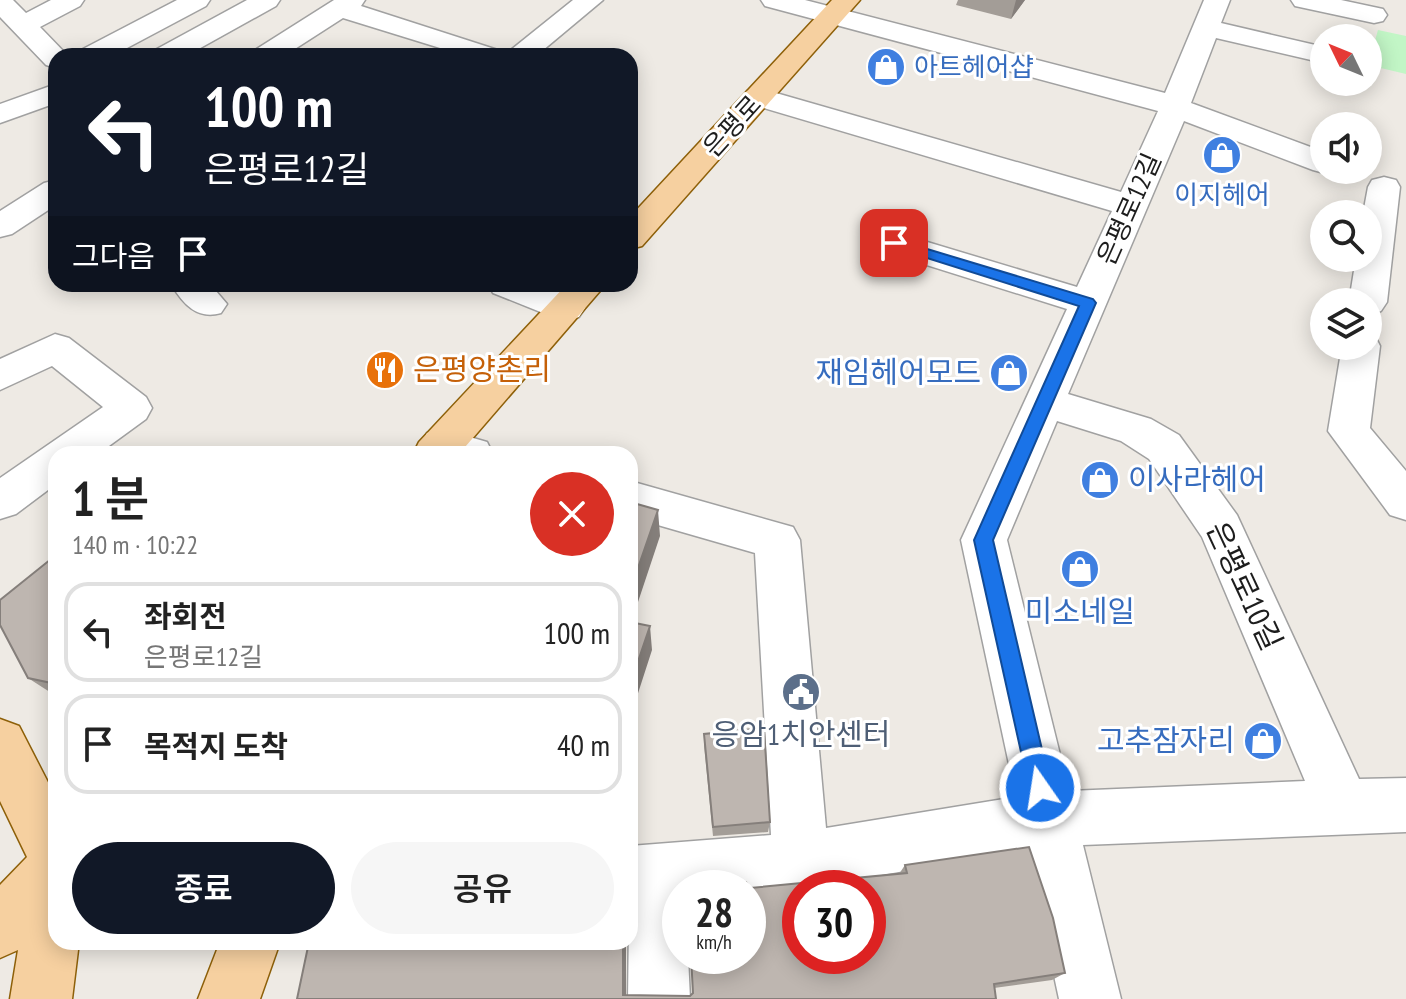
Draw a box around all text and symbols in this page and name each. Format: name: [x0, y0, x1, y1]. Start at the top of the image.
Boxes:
north arrow: [1310, 24, 1382, 96]
map controls: [1310, 24, 1382, 360]
shop icon: 아트헤어샵: [865, 46, 907, 88]
place label: 아트헤어샵: [914, 50, 1034, 83]
text: 100 m: [204, 70, 333, 142]
icon: left: [72, 80, 176, 184]
street label: 은평로: [695, 88, 768, 163]
button: sound: [1310, 112, 1382, 184]
shop icon: 이지헤어: [1201, 134, 1243, 176]
text: 은평로12길: [204, 145, 369, 192]
street label: 은평로12길: [1089, 148, 1168, 270]
place label: 이지헤어: [1174, 178, 1270, 211]
button: search: [1310, 200, 1382, 272]
pin: [860, 209, 928, 277]
icon: arrive: [872, 221, 916, 265]
icon: arrive: [171, 232, 215, 276]
text: 그다음: [72, 236, 155, 275]
button: layers: [1310, 288, 1382, 360]
restaurant icon: 은평양촌리: [364, 349, 406, 391]
place label: 은평양촌리: [413, 349, 551, 388]
place label: 재임헤어모드: [815, 352, 981, 391]
shop icon: 재임헤어모드: [988, 352, 1030, 394]
shop icon: 이사라헤어: [1079, 459, 1121, 501]
place label: 이사라헤어: [1128, 459, 1266, 498]
text: 1 분: [72, 467, 149, 529]
button: close: [530, 472, 614, 556]
street label: 은평로10길: [1199, 515, 1292, 656]
text: 140 m · 10:22: [72, 528, 198, 561]
shop icon: 미소네일: [1059, 548, 1101, 590]
place label: 미소네일: [1025, 591, 1135, 630]
text: 좌회전: [144, 596, 227, 635]
icon: left: [76, 610, 120, 654]
text: 100 m: [544, 613, 610, 652]
text: 은평로12길: [144, 640, 263, 673]
public building icon: 응암1치안센터: [780, 671, 822, 713]
place label: 응암1치안센터: [711, 714, 891, 753]
place label: 고추잠자리: [1097, 720, 1235, 759]
shop icon: 고추잠자리: [1242, 720, 1284, 762]
icon: arrive: [76, 722, 120, 766]
text: 40 m: [557, 725, 610, 764]
text: 목적지 도착: [144, 726, 288, 765]
position arrow: [998, 746, 1082, 830]
button: 종료: [72, 842, 335, 934]
button: 공유: [351, 842, 614, 934]
speed limit sign: 30: [782, 870, 886, 974]
text: 28: [695, 886, 733, 938]
text: km/h: [696, 929, 732, 955]

